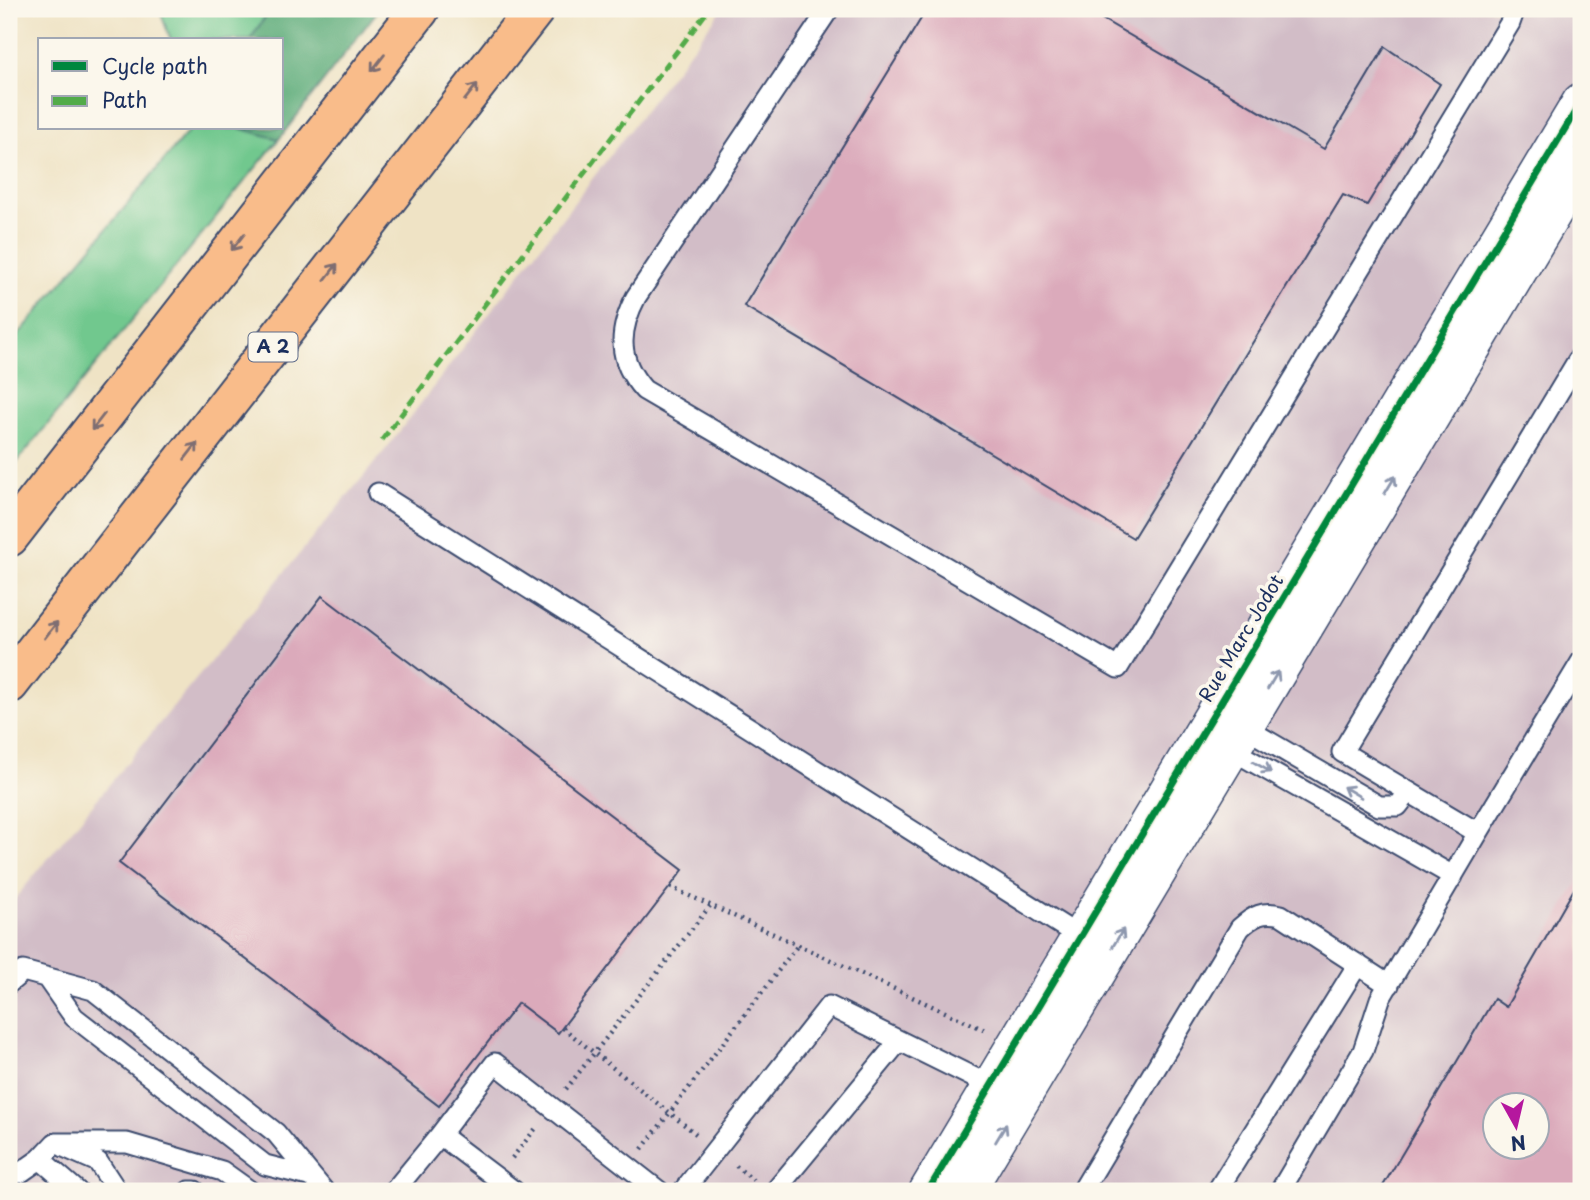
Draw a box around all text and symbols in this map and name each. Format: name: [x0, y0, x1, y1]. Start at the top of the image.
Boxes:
legend: [38, 38, 284, 130]
text: Cycle path: [102, 49, 208, 81]
one-way arrow: [370, 53, 385, 71]
text: Path: [102, 83, 147, 115]
one-way arrow: [463, 83, 478, 102]
one-way arrow: [231, 232, 246, 251]
one-way arrow: [323, 263, 339, 281]
road number: A 2: [248, 332, 298, 362]
one-way arrow: [91, 412, 106, 430]
one-way arrow: [184, 442, 199, 461]
one-way arrow: [1383, 475, 1397, 495]
street label: Rue Marc Jodot: [1191, 568, 1289, 707]
one-way arrow: [43, 622, 59, 640]
one-way arrow: [1266, 670, 1280, 690]
one-way arrow: [1251, 761, 1272, 774]
one-way arrow: [1342, 784, 1362, 798]
one-way arrow: [1111, 928, 1125, 948]
north arrow: [1482, 1092, 1552, 1162]
one-way arrow: [994, 1123, 1008, 1143]
text: N: [1509, 1129, 1528, 1159]

